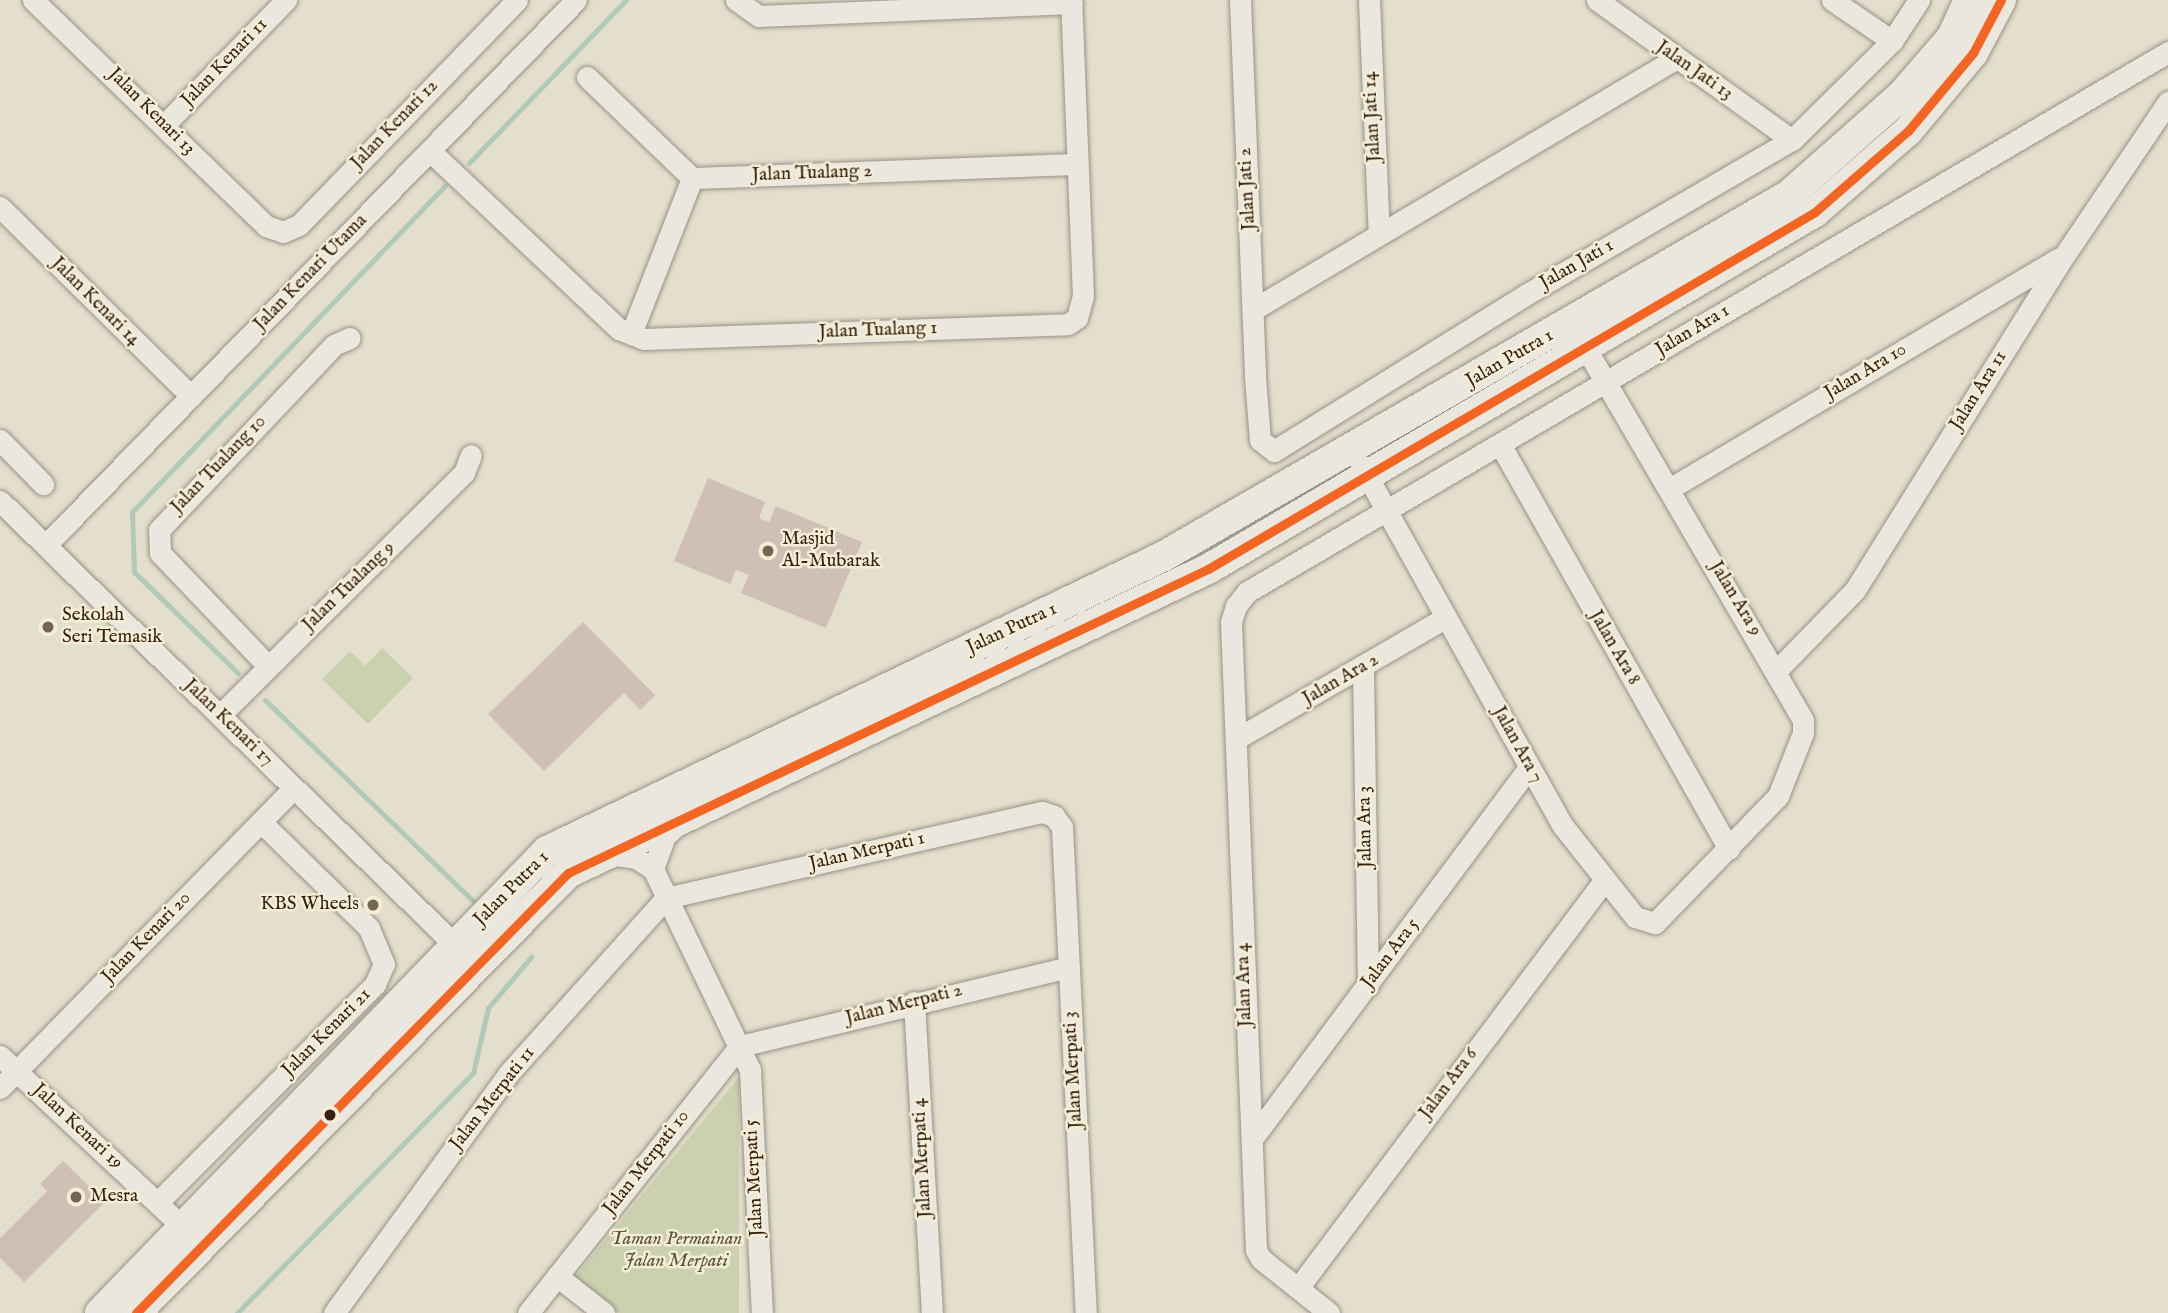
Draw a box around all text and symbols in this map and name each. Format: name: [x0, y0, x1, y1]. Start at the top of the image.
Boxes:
street label: Jalan Kenari 11: [177, 14, 273, 112]
street label: Jalan Jati 13: [1651, 36, 1737, 106]
street label: Jalan Kenari 13: [103, 64, 199, 160]
street label: Jalan Jati 14: [1359, 71, 1387, 163]
street label: Jalan Kenari 12: [346, 75, 444, 175]
street label: Jalan Jati 2: [1234, 147, 1262, 231]
street label: Jalan Tualang 2: [751, 161, 873, 187]
street label: Jalan Kenari Utama: [250, 210, 372, 336]
street label: Jalan Jati 1: [1536, 235, 1618, 295]
street label: Jalan Kenari 14: [46, 253, 144, 351]
street label: Jalan Ara 1: [1652, 300, 1734, 362]
street label: Jalan Tualang 1: [818, 318, 938, 344]
street label: Jalan Putra 1: [1462, 325, 1558, 393]
street label: Jalan Ara 10: [1821, 339, 1911, 405]
street label: Jalan Ara 11: [1946, 347, 2012, 435]
street label: Jalan Tualang 10: [166, 411, 272, 519]
place label: Masjid Al-Mubarak: [782, 529, 880, 573]
street label: Jalan Tualang 9: [298, 537, 400, 637]
marker: Masjid Al-Mubarak: [760, 543, 776, 559]
street label: Jalan Ara 9: [1704, 557, 1766, 641]
street label: Jalan Putra 1: [963, 598, 1061, 660]
place label: Sekolah Seri Temasik: [62, 605, 162, 649]
street label: Jalan Ara 8: [1583, 606, 1645, 690]
marker: Sekolah Seri Temasik: [40, 619, 56, 635]
street label: Jalan Ara 2: [1299, 649, 1383, 711]
street label: Jalan Kenari 17: [178, 674, 278, 772]
street label: Jalan Ara 7: [1487, 703, 1547, 787]
street label: Jalan Ara 3: [1354, 786, 1378, 868]
street label: Jalan Merpati 1: [807, 828, 927, 876]
street label: Jalan Putra 1: [470, 847, 554, 931]
street label: Jalan Kenari 20: [98, 887, 196, 989]
place label: KBS Wheels: [260, 894, 359, 916]
marker: KBS Wheels: [365, 897, 381, 913]
street label: Jalan Ara 5: [1357, 914, 1425, 994]
street label: Jalan Ara 4: [1232, 942, 1258, 1028]
street label: Jalan Merpati 2: [843, 979, 965, 1031]
street label: Jalan Kenari 21: [278, 984, 376, 1082]
street label: Jalan Merpati 3: [1060, 1011, 1088, 1129]
street label: Jalan Merpati 11: [446, 1043, 540, 1155]
street label: Jalan Ara 6: [1415, 1044, 1483, 1124]
street label: Jalan Kenari 19: [27, 1079, 127, 1175]
street label: Jalan Merpati 4: [908, 1097, 938, 1219]
street label: Jalan Merpati 10: [599, 1106, 695, 1220]
unlabelled marker: [323, 1108, 337, 1122]
street label: Jalan Merpati 5: [741, 1119, 769, 1237]
place label: Mesra: [90, 1186, 138, 1208]
marker: Mesra: [68, 1189, 84, 1205]
park label: Taman Permainan Jalan Merpati: [610, 1229, 742, 1273]

